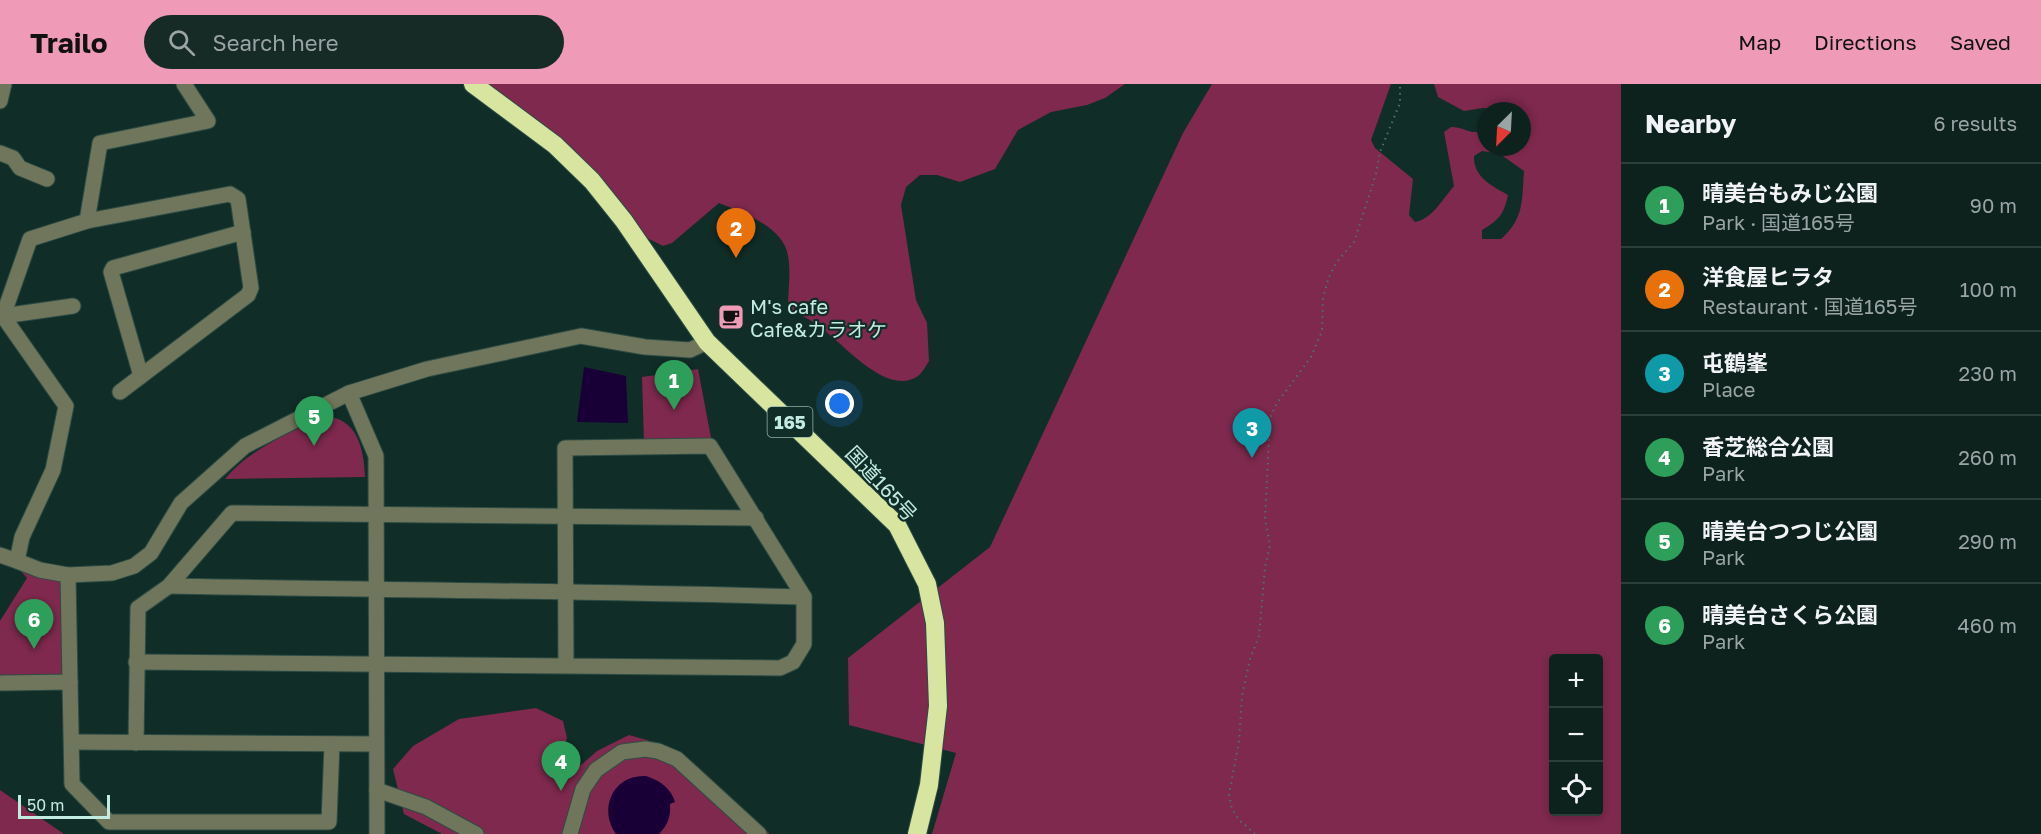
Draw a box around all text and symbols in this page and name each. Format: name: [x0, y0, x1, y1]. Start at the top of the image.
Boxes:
search box: [144, 15, 564, 69]
text: Trailo: [30, 26, 108, 59]
icon: search: [165, 26, 198, 59]
text: Search here: [213, 29, 339, 56]
text: Map: [1738, 29, 1781, 55]
text: Directions: [1814, 29, 1917, 55]
text: Saved: [1950, 29, 2011, 55]
north arrow: [1477, 102, 1531, 156]
text: Nearby: [1645, 108, 1736, 139]
text: 6 results: [1933, 111, 2017, 135]
text: 晴美台もみじ公園: [1702, 179, 1878, 206]
text: 1: [1659, 193, 1670, 217]
text: 90 m: [1970, 193, 2017, 217]
pin: 2: [716, 208, 756, 258]
text: Park · 国道165号: [1702, 210, 1855, 234]
text: 洋食屋ヒラタ: [1702, 263, 1834, 290]
text: 2: [1658, 277, 1671, 301]
text: 100 m: [1960, 277, 2017, 301]
place label: M's cafe Cafe&カラオケ: [750, 294, 887, 341]
text: Restaurant · 国道165号: [1702, 294, 1917, 318]
cafe icon: M's cafe Cafe&カラオケ: [716, 302, 746, 332]
text: 屯鶴峯: [1702, 349, 1768, 376]
pin: 1: [654, 360, 694, 410]
text: 3: [1658, 361, 1671, 385]
text: 230 m: [1959, 361, 2017, 385]
text: Place: [1702, 377, 1755, 401]
your location: [825, 389, 854, 418]
pin: 5: [294, 396, 334, 446]
road number: 165: [768, 407, 812, 437]
pin: 3: [1232, 408, 1272, 458]
text: 香芝総合公園: [1702, 433, 1834, 460]
street label: 国道165号: [841, 441, 923, 525]
text: 4: [1658, 445, 1671, 469]
text: 260 m: [1958, 445, 2017, 469]
text: Park: [1702, 461, 1745, 485]
text: 晴美台つつじ公園: [1702, 517, 1878, 544]
text: 5: [1658, 529, 1671, 553]
text: 290 m: [1958, 529, 2017, 553]
text: Park: [1702, 545, 1745, 569]
pin: 6: [15, 600, 54, 649]
text: 晴美台さくら公園: [1702, 601, 1878, 628]
text: 6: [1658, 613, 1671, 637]
text: 460 m: [1958, 613, 2017, 637]
text: Park: [1702, 629, 1745, 653]
map controls: [1549, 654, 1603, 816]
button: +: [1549, 654, 1603, 708]
button: −: [1549, 708, 1603, 762]
pin: 4: [542, 742, 580, 791]
button: locate: [1549, 762, 1603, 816]
scale bar: [18, 792, 110, 820]
text: 50 m: [27, 795, 64, 815]

